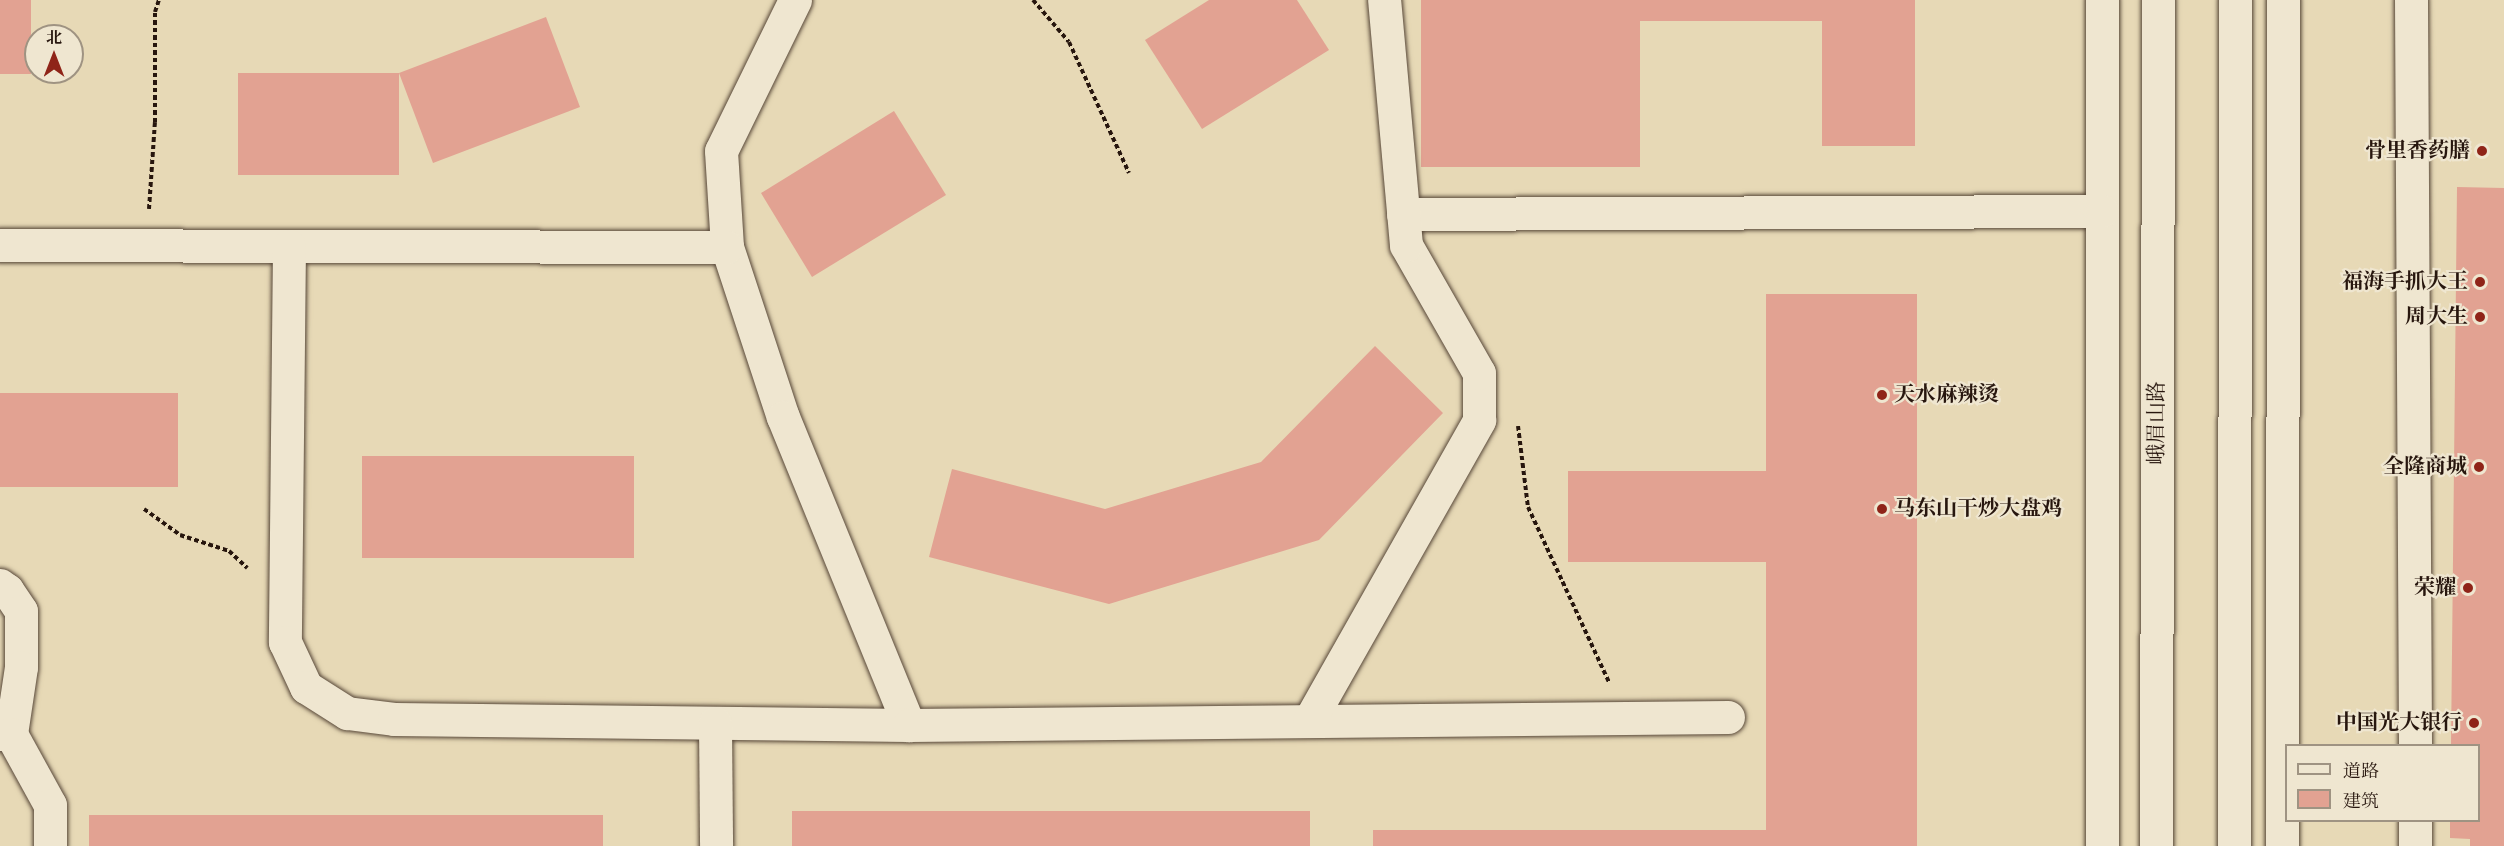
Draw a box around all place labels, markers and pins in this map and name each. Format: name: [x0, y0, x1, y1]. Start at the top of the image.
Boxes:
place label: 骨里香药膳: [2365, 138, 2470, 164]
marker: 骨里香药膳: [2475, 144, 2489, 158]
place label: 福海手抓大王: [2342, 269, 2468, 295]
marker: 福海手抓大王: [2473, 275, 2487, 289]
place label: 周大生: [2405, 304, 2468, 330]
marker: 周大生: [2473, 310, 2487, 324]
place label: 天水麻辣烫: [1894, 382, 1999, 408]
marker: 天水麻辣烫: [1875, 388, 1889, 402]
place label: 全隆商城: [2383, 454, 2467, 480]
marker: 全隆商城: [2472, 460, 2486, 474]
place label: 马东山干炒大盘鸡: [1894, 496, 2062, 522]
marker: 马东山干炒大盘鸡: [1875, 502, 1889, 516]
place label: 荣耀: [2414, 575, 2456, 601]
marker: 荣耀: [2461, 581, 2475, 595]
place label: 中国光大银行: [2336, 710, 2462, 736]
marker: 中国光大银行: [2467, 716, 2481, 730]

